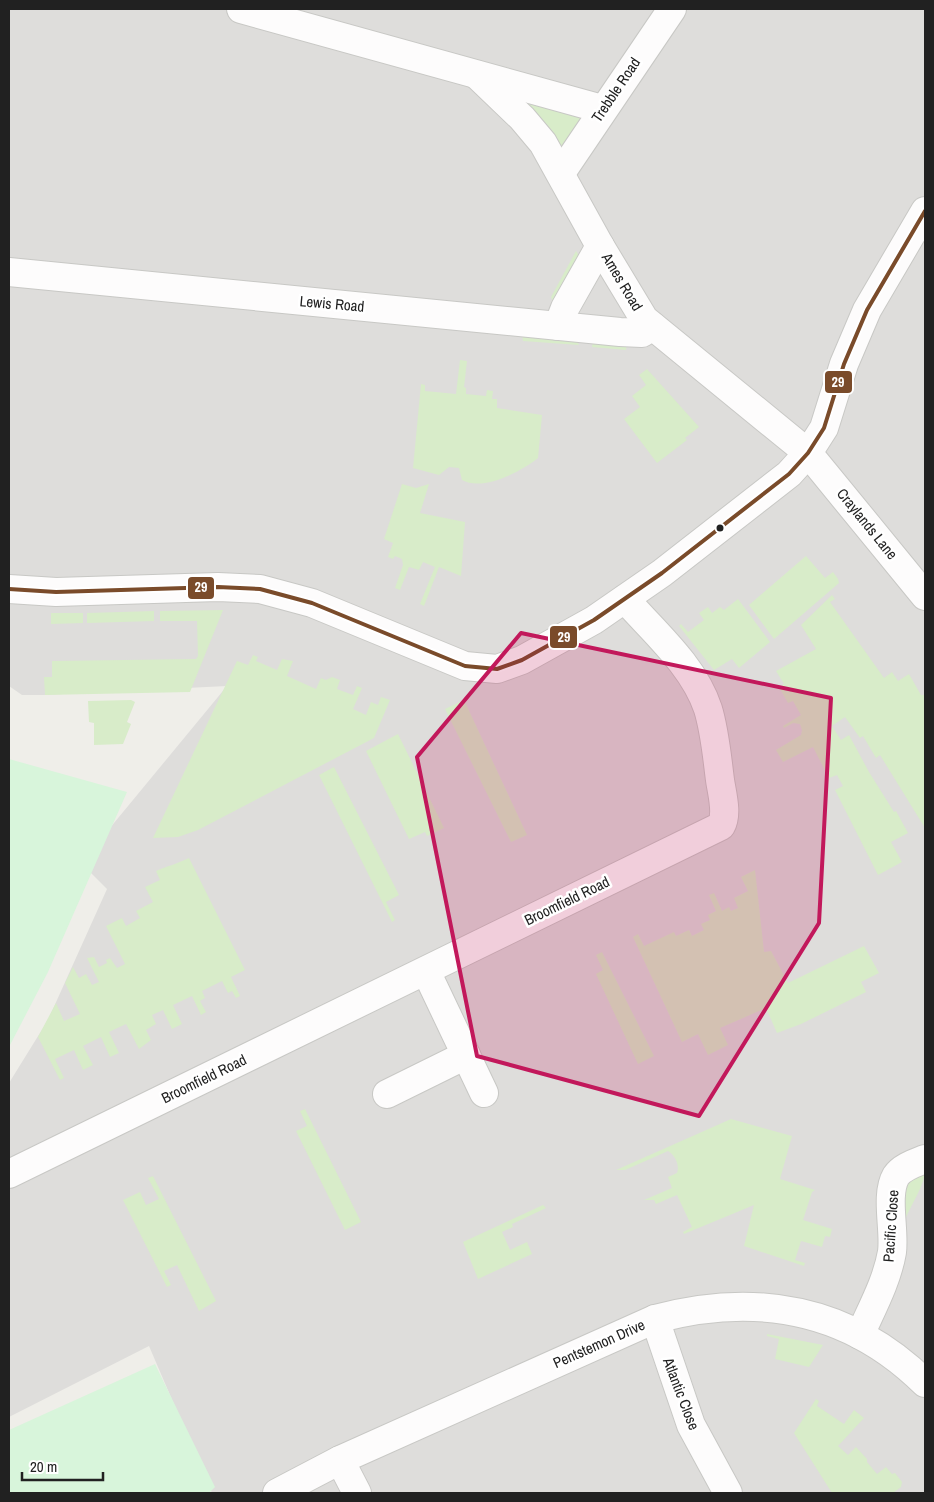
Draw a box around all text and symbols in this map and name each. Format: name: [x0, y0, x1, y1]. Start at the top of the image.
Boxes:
street label: Trebble Road: [586, 53, 645, 126]
street label: Ames Road: [596, 248, 648, 315]
street label: Lewis Road: [299, 290, 365, 317]
line badge: 29: [824, 370, 853, 394]
text: 29: [832, 373, 844, 391]
street label: Craylands Lane: [832, 484, 903, 564]
unlabelled marker: [715, 523, 725, 533]
line badge: 29: [187, 576, 215, 600]
text: 29: [195, 578, 207, 596]
line badge: 29: [549, 625, 578, 649]
text: 29: [558, 628, 570, 646]
street label: Broomfield Road: [521, 871, 613, 930]
street label: Broomfield Road: [158, 1049, 250, 1108]
street label: Pacific Close: [877, 1189, 904, 1263]
street label: Pentstemon Drive: [550, 1314, 648, 1373]
street label: Atlantic Close: [658, 1354, 705, 1433]
scale bar: [22, 1450, 104, 1482]
text: 20 m: [30, 1456, 57, 1477]

